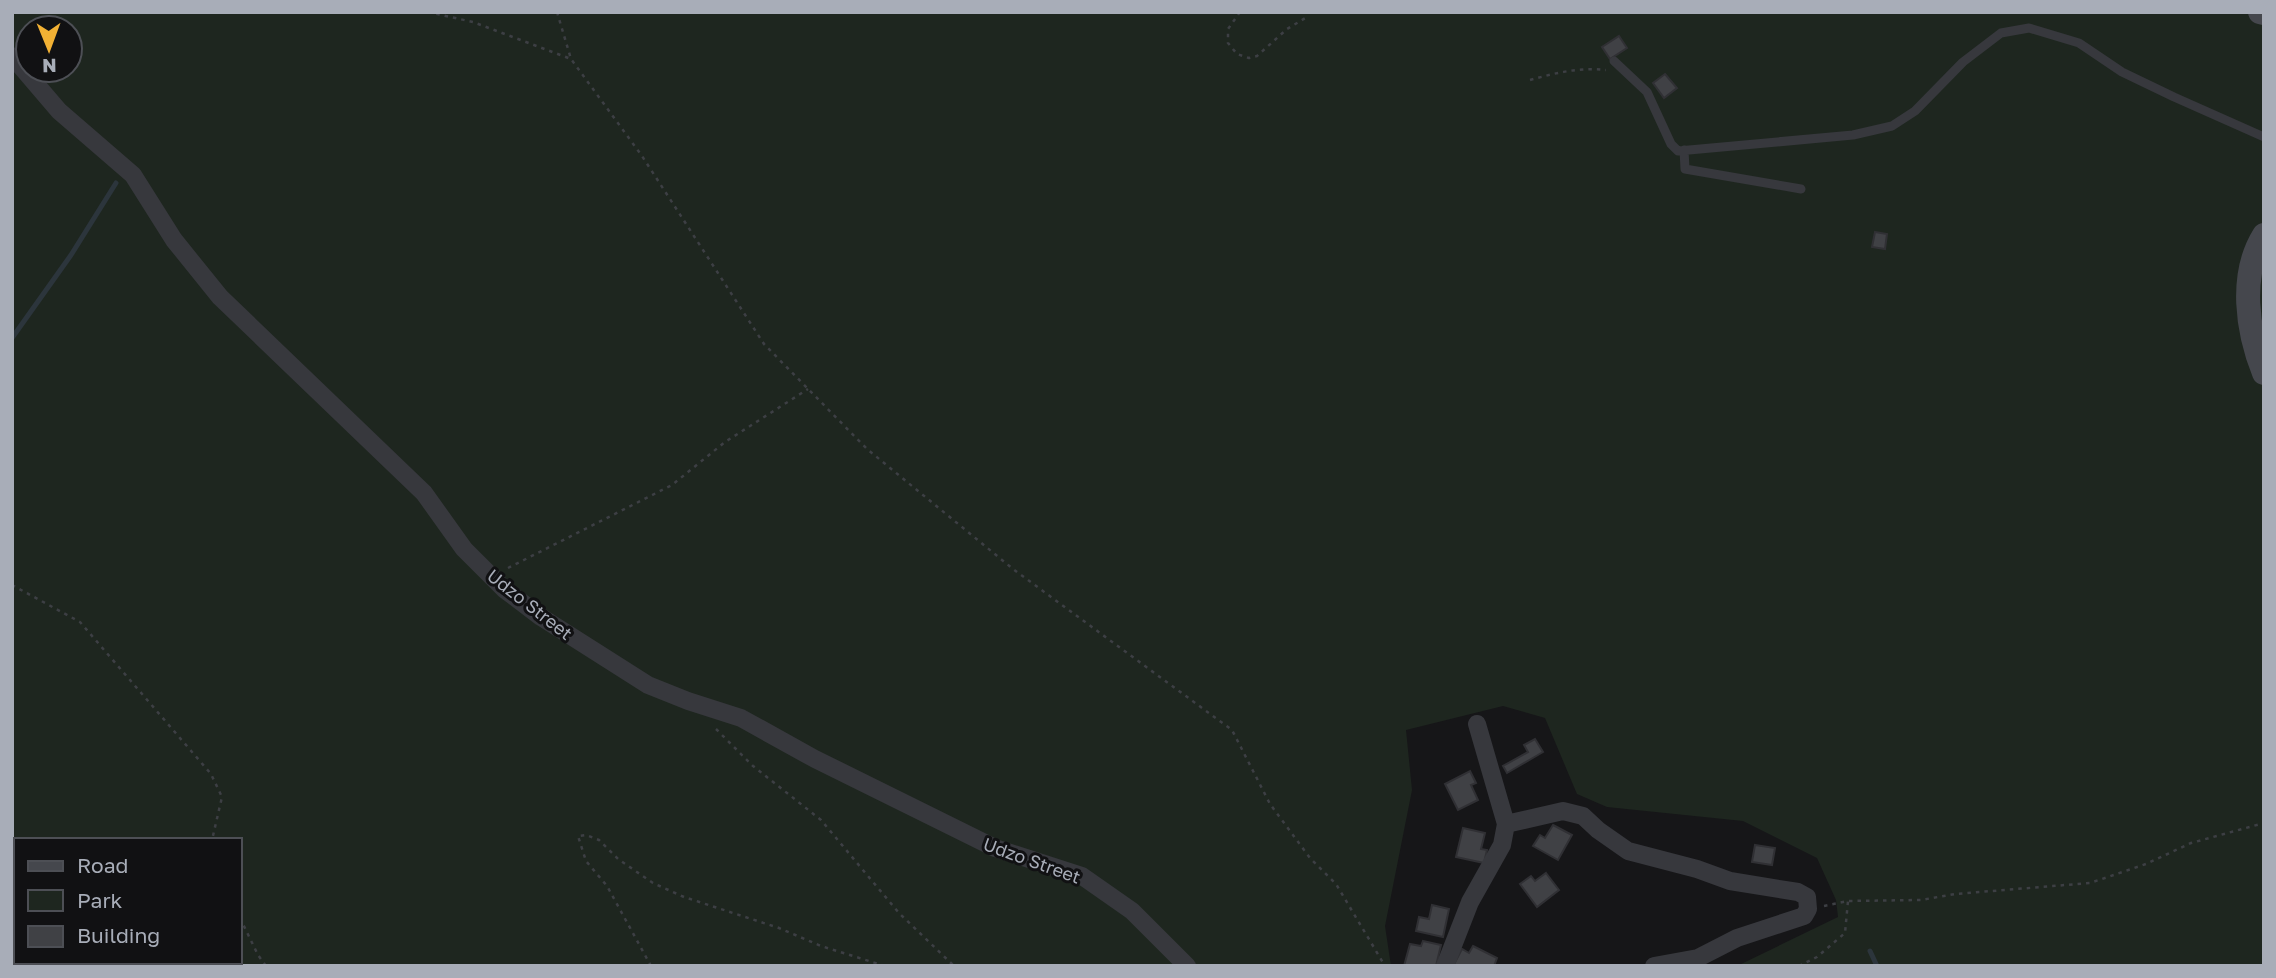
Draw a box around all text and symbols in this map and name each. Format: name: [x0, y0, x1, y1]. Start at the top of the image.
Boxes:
north arrow: [14, 14, 84, 84]
text: N: [42, 55, 57, 78]
street label: Udzo Street: [483, 564, 577, 644]
street label: Udzo Street: [980, 832, 1084, 888]
legend: [14, 838, 242, 964]
text: Road: [77, 852, 128, 878]
text: Park: [77, 887, 123, 913]
text: Building: [77, 922, 160, 948]

